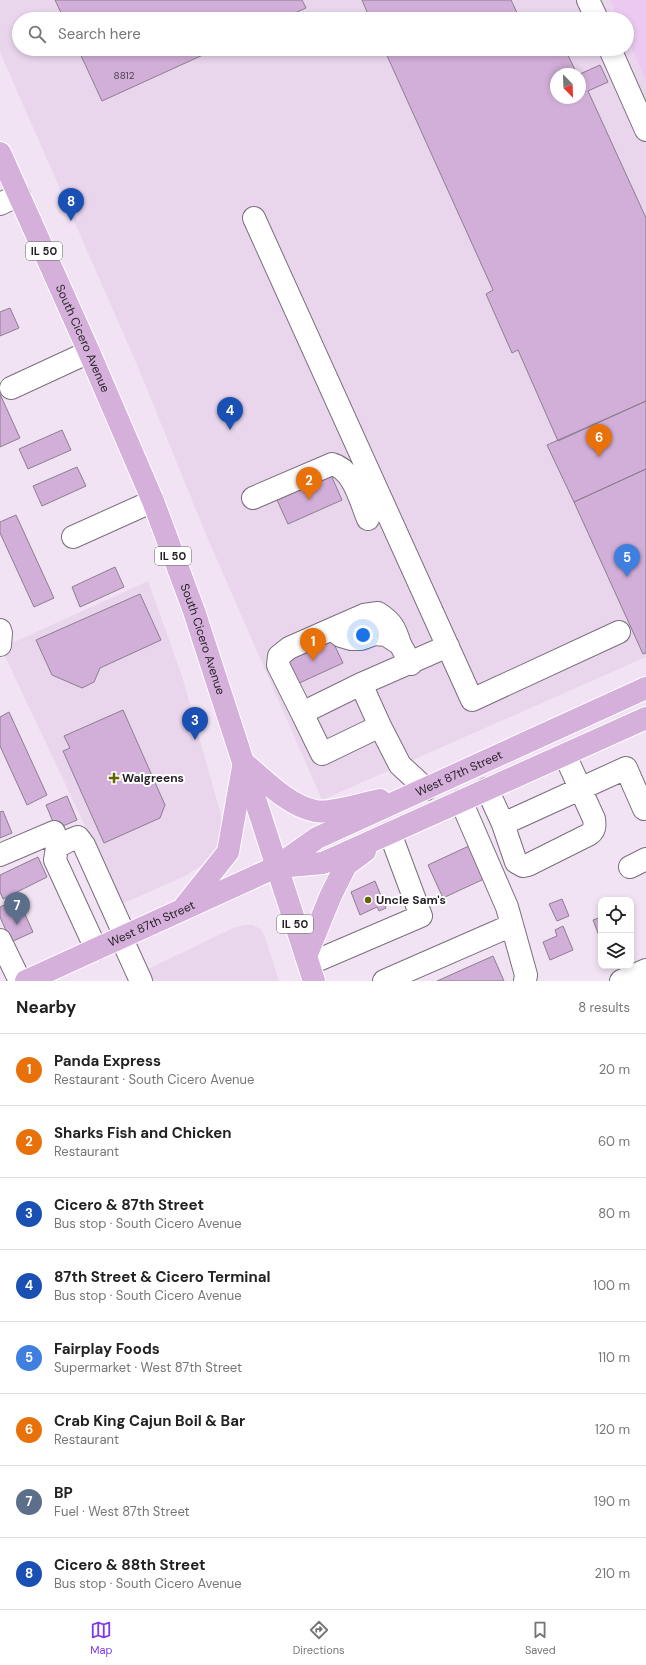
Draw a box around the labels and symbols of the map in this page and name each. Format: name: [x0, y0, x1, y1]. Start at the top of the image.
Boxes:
north arrow: [550, 68, 586, 104]
house number: 8812: [114, 69, 135, 82]
pin: 8: [58, 188, 84, 221]
road number: IL 50: [26, 242, 62, 260]
street label: South Cicero Avenue: [52, 282, 113, 395]
pin: 4: [217, 397, 243, 430]
pin: 6: [586, 424, 612, 457]
pin: 2: [296, 467, 322, 500]
pin: 5: [614, 544, 640, 577]
road number: IL 50: [155, 547, 191, 565]
street label: South Cicero Avenue: [176, 581, 229, 697]
your location: [353, 625, 373, 645]
pin: 1: [300, 628, 326, 661]
pin: 3: [182, 707, 208, 740]
street label: West 87th Street: [413, 746, 505, 800]
place label: Walgreens: [122, 770, 184, 786]
marker: Walgreens: [109, 773, 119, 783]
pin: 7: [4, 892, 30, 925]
place label: Uncle Sam's: [376, 892, 446, 908]
marker: Uncle Sam's: [363, 895, 373, 905]
street label: West 87th Street: [106, 897, 198, 950]
road number: IL 50: [277, 915, 313, 933]

